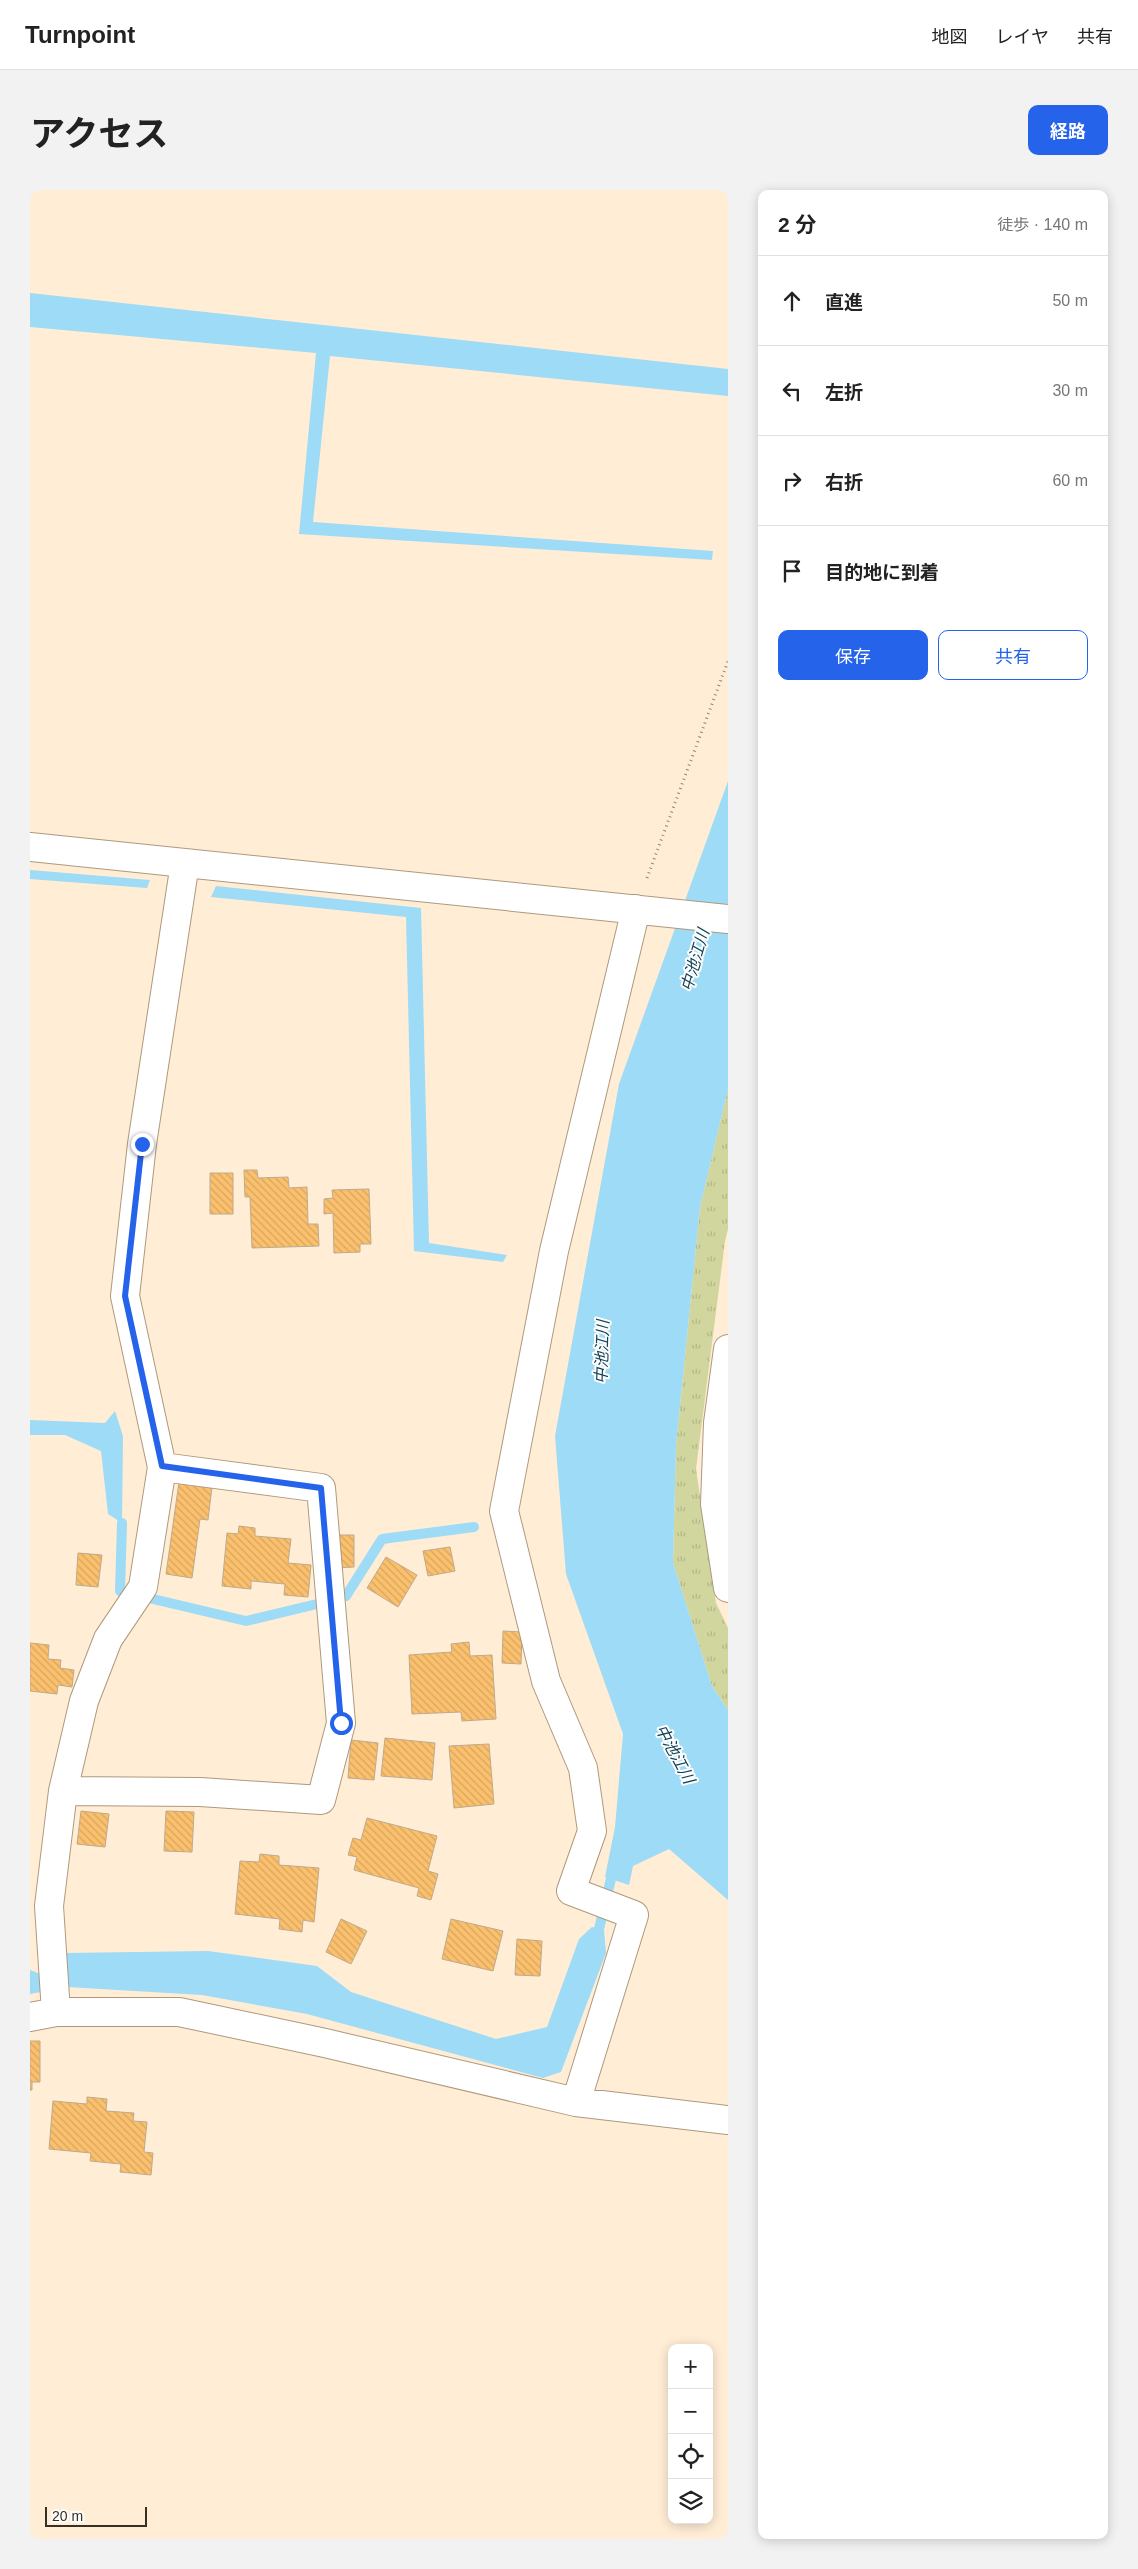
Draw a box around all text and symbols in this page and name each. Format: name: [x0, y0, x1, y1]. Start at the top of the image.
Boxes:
text: Turnpoint: [25, 21, 135, 48]
text: 地図: [932, 27, 968, 47]
text: レイヤ: [996, 27, 1049, 47]
text: 共有: [1077, 27, 1113, 47]
button: 経路: [1028, 105, 1108, 155]
text: アクセス: [30, 114, 168, 153]
text: 2 分: [778, 213, 817, 236]
text: 徒歩 · 140 m: [997, 216, 1088, 233]
icon: ahead: [778, 287, 806, 315]
text: 直進: [825, 292, 863, 313]
text: 50 m: [1052, 292, 1088, 309]
icon: left: [778, 377, 806, 405]
text: 左折: [825, 382, 863, 403]
text: 30 m: [1052, 382, 1088, 399]
icon: right: [778, 467, 806, 495]
text: 右折: [825, 472, 863, 493]
text: 60 m: [1052, 472, 1088, 489]
icon: arrive: [778, 557, 806, 585]
text: 目的地に到着: [825, 562, 939, 583]
button: 保存: [778, 630, 928, 680]
button: 共有: [938, 630, 1088, 680]
water label: 中池江川: [678, 925, 713, 993]
route end: [131, 1133, 154, 1156]
water label: 中池江川: [592, 1318, 612, 1384]
route start: [330, 1712, 353, 1735]
water label: 中池江川: [652, 1722, 698, 1788]
map controls: [668, 2344, 713, 2524]
button: +: [668, 2344, 713, 2389]
button: −: [668, 2389, 713, 2434]
button: locate: [668, 2434, 713, 2479]
button: layers: [668, 2479, 713, 2524]
scale bar: [45, 2504, 148, 2527]
text: 20 m: [52, 2508, 83, 2524]

